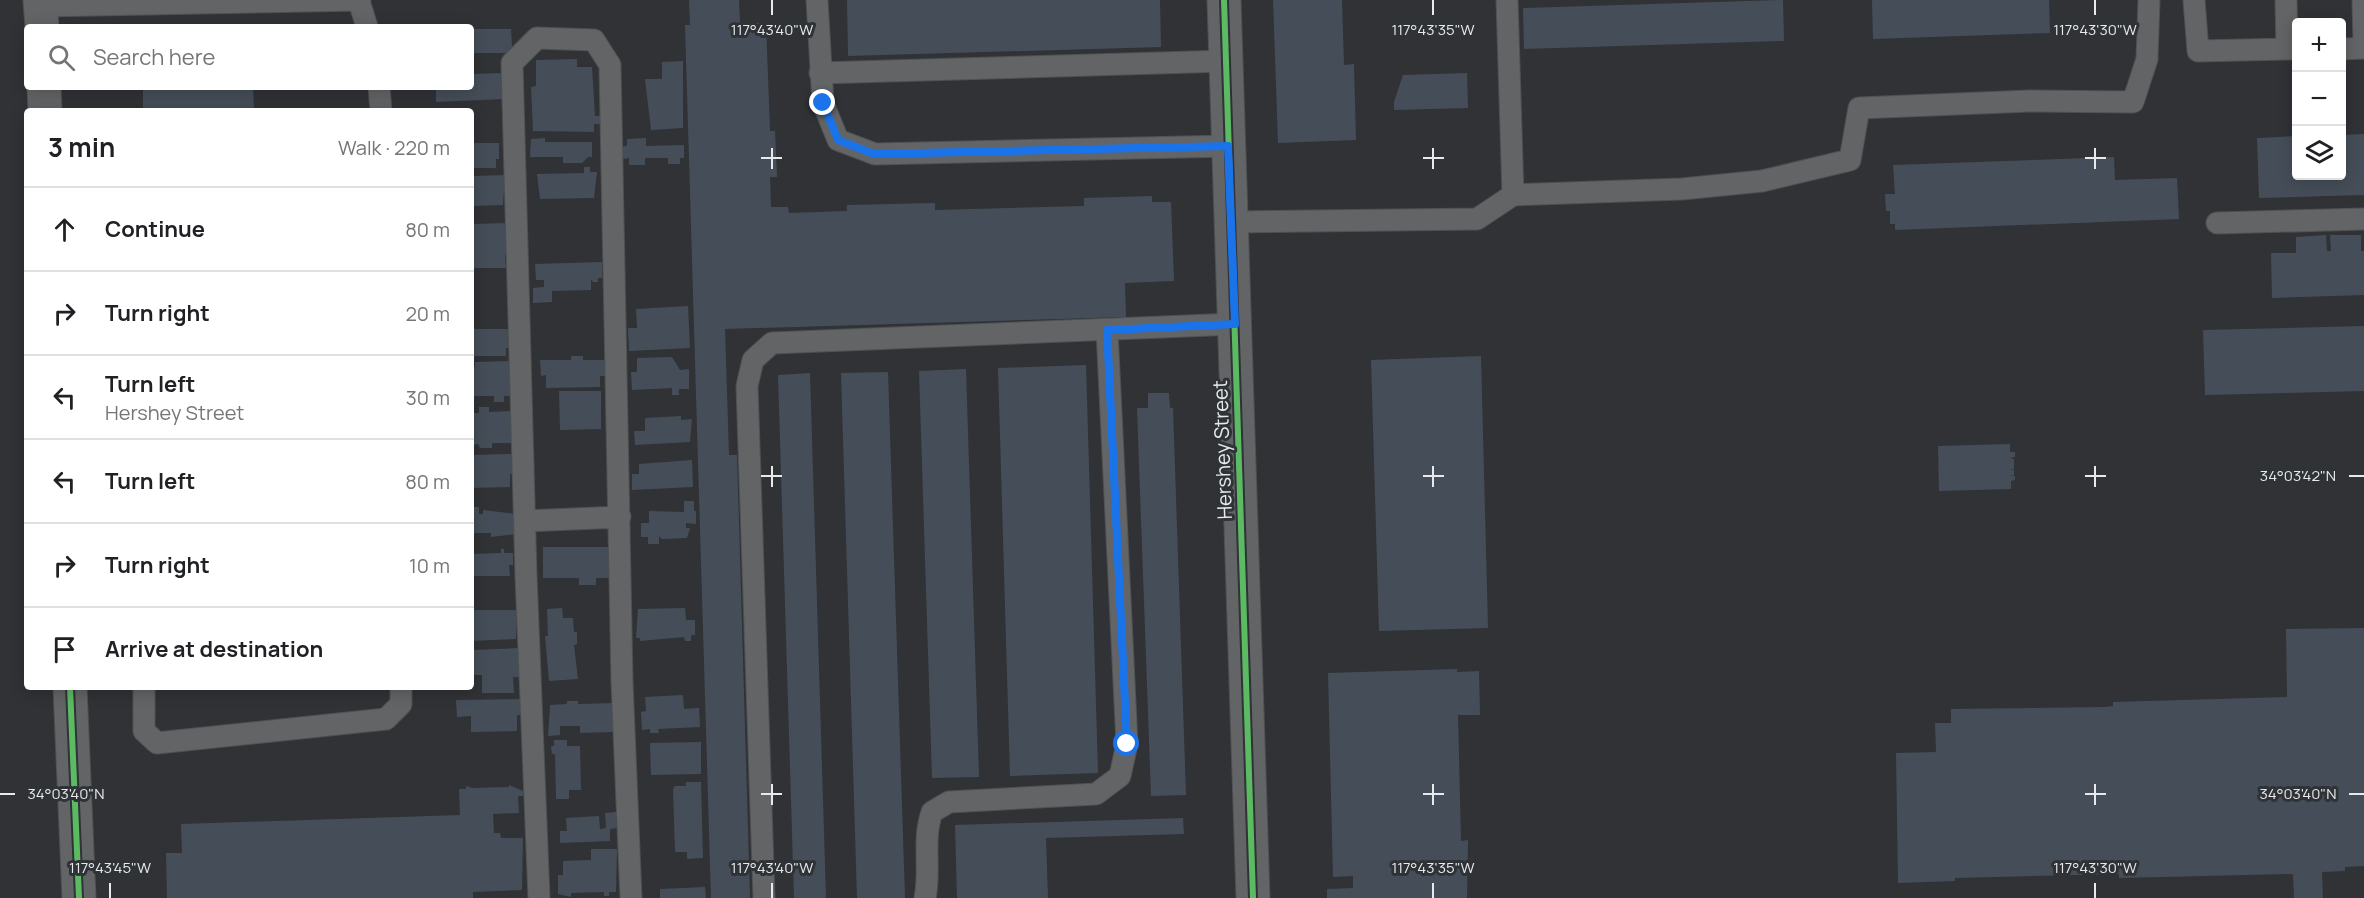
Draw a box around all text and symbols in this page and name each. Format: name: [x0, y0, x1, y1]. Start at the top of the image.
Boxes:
map controls: [2292, 18, 2346, 180]
button: +: [2292, 18, 2346, 72]
text: 117°43'40"W: [731, 19, 813, 40]
text: 117°43'35"W: [1391, 19, 1475, 40]
text: 117°43'30"W: [2053, 19, 2137, 40]
search box: [24, 24, 474, 90]
icon: search: [45, 41, 78, 74]
text: Search here: [93, 42, 215, 72]
button: −: [2292, 72, 2346, 126]
route end: [809, 89, 835, 115]
button: layers: [2292, 126, 2346, 180]
text: 3 min: [48, 129, 115, 165]
text: Walk · 220 m: [338, 134, 450, 161]
icon: ahead: [48, 213, 81, 246]
text: Continue: [105, 214, 205, 244]
text: 80 m: [405, 216, 450, 243]
icon: right: [48, 297, 81, 330]
text: Turn right: [105, 298, 210, 328]
text: 20 m: [405, 300, 450, 327]
text: Turn left: [105, 369, 195, 399]
street label: Hershey Street: [1206, 380, 1238, 520]
icon: left: [48, 381, 81, 414]
text: 30 m: [406, 384, 450, 411]
text: Hershey Street: [105, 399, 244, 426]
icon: left: [48, 465, 81, 498]
text: 34°03'42"N: [2260, 465, 2336, 486]
text: Turn left: [105, 466, 195, 496]
text: 80 m: [405, 468, 450, 495]
icon: right: [48, 549, 81, 582]
text: Turn right: [105, 550, 210, 580]
text: 10 m: [409, 552, 450, 579]
icon: arrive: [48, 633, 81, 666]
text: Arrive at destination: [105, 634, 323, 664]
route start: [1113, 730, 1139, 756]
text: 34°03'40"N: [28, 783, 104, 804]
text: 34°03'40"N: [2260, 783, 2336, 804]
text: 117°43'45"W: [69, 857, 151, 878]
text: 117°43'40"W: [731, 857, 813, 878]
text: 117°43'35"W: [1391, 857, 1475, 878]
text: 117°43'30"W: [2053, 857, 2137, 878]

